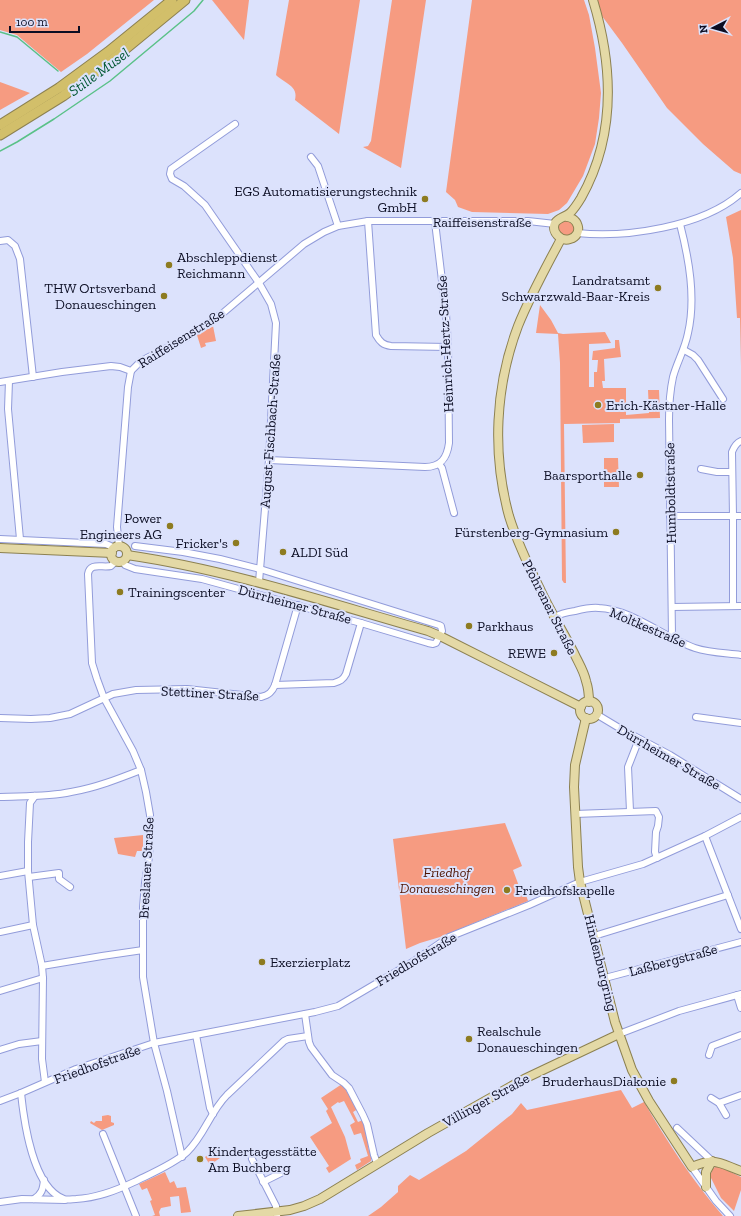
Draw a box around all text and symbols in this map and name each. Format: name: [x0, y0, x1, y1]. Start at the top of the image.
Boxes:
scale bar: [10, 8, 79, 34]
north arrow: [693, 8, 733, 48]
text: 100 m: [16, 15, 48, 29]
text: N: [697, 24, 710, 34]
water label: Stille Musel: [65, 44, 133, 100]
place label: EGS Automatisierungstechnik GmbH: [234, 183, 418, 216]
marker: EGS Automatisierungstechnik GmbH: [420, 194, 430, 204]
street label: Raiffeisenstraße: [433, 214, 532, 231]
place label: Abschleppdienst Reichmann: [177, 249, 278, 282]
marker: Abschleppdienst Reichmann: [164, 260, 174, 270]
place label: Landratsamt Schwarzwald-Baar-Kreis: [502, 272, 651, 305]
street label: Heinrich-Hertz-Straße: [433, 275, 458, 413]
place label: THW Ortsverband Donaueschingen: [44, 280, 156, 313]
marker: Landratsamt Schwarzwald-Baar-Kreis: [653, 283, 663, 293]
marker: THW Ortsverband Donaueschingen: [159, 291, 169, 301]
street label: Raiffeisenstraße: [135, 305, 228, 372]
street label: August-Fischbach-Straße: [257, 353, 284, 509]
place label: Erich-Kästner-Halle: [606, 397, 726, 414]
marker: Erich-Kästner-Halle: [593, 400, 603, 410]
street label: Humboldtstraße: [661, 442, 680, 544]
place label: Baarsporthalle: [543, 467, 632, 484]
marker: Baarsporthalle: [635, 470, 645, 480]
place label: Power Engineers AG: [80, 510, 162, 543]
marker: Power Engineers AG: [165, 521, 175, 531]
place label: Fürstenberg-Gymnasium: [455, 524, 608, 541]
marker: Fürstenberg-Gymnasium: [611, 527, 621, 537]
place label: Fricker's: [176, 535, 228, 552]
marker: Fricker's: [231, 538, 241, 548]
place label: ALDI Süd: [291, 544, 348, 561]
marker: ALDI Süd: [278, 547, 288, 557]
street label: Pfohrener Straße: [518, 557, 581, 658]
street label: Dürrheimer Straße: [237, 581, 354, 628]
place label: Trainingscenter: [128, 584, 226, 601]
marker: Trainingscenter: [115, 587, 125, 597]
street label: Moltkestraße: [607, 604, 689, 651]
place label: Parkhaus: [477, 618, 533, 635]
marker: Parkhaus: [464, 621, 474, 631]
place label: REWE: [508, 645, 546, 662]
marker: REWE: [549, 648, 559, 658]
street label: Stettiner Straße: [161, 682, 260, 705]
street label: Dürrheimer Straße: [614, 721, 724, 794]
street label: Breslauer Straße: [135, 816, 158, 919]
park label: Friedhof Donaueschingen: [400, 864, 494, 897]
place label: Friedhofskapelle: [515, 882, 615, 899]
marker: Friedhofskapelle: [502, 885, 512, 895]
street label: Hindenburgring: [580, 913, 621, 1014]
street label: Friedhofstraße: [373, 928, 460, 990]
street label: Laßbergstraße: [627, 940, 720, 980]
place label: Exerzierplatz: [270, 954, 351, 971]
marker: Exerzierplatz: [257, 957, 267, 967]
place label: Realschule Donaueschingen: [477, 1023, 578, 1056]
marker: Realschule Donaueschingen: [464, 1034, 474, 1044]
street label: Friedhofstraße: [51, 1041, 143, 1088]
street label: Villinger Straße: [439, 1069, 533, 1132]
place label: BruderhausDiakonie: [542, 1073, 666, 1090]
marker: BruderhausDiakonie: [669, 1076, 679, 1086]
place label: Kindertagesstätte Am Buchberg: [208, 1143, 317, 1176]
marker: Kindertagesstätte Am Buchberg: [195, 1154, 205, 1164]

